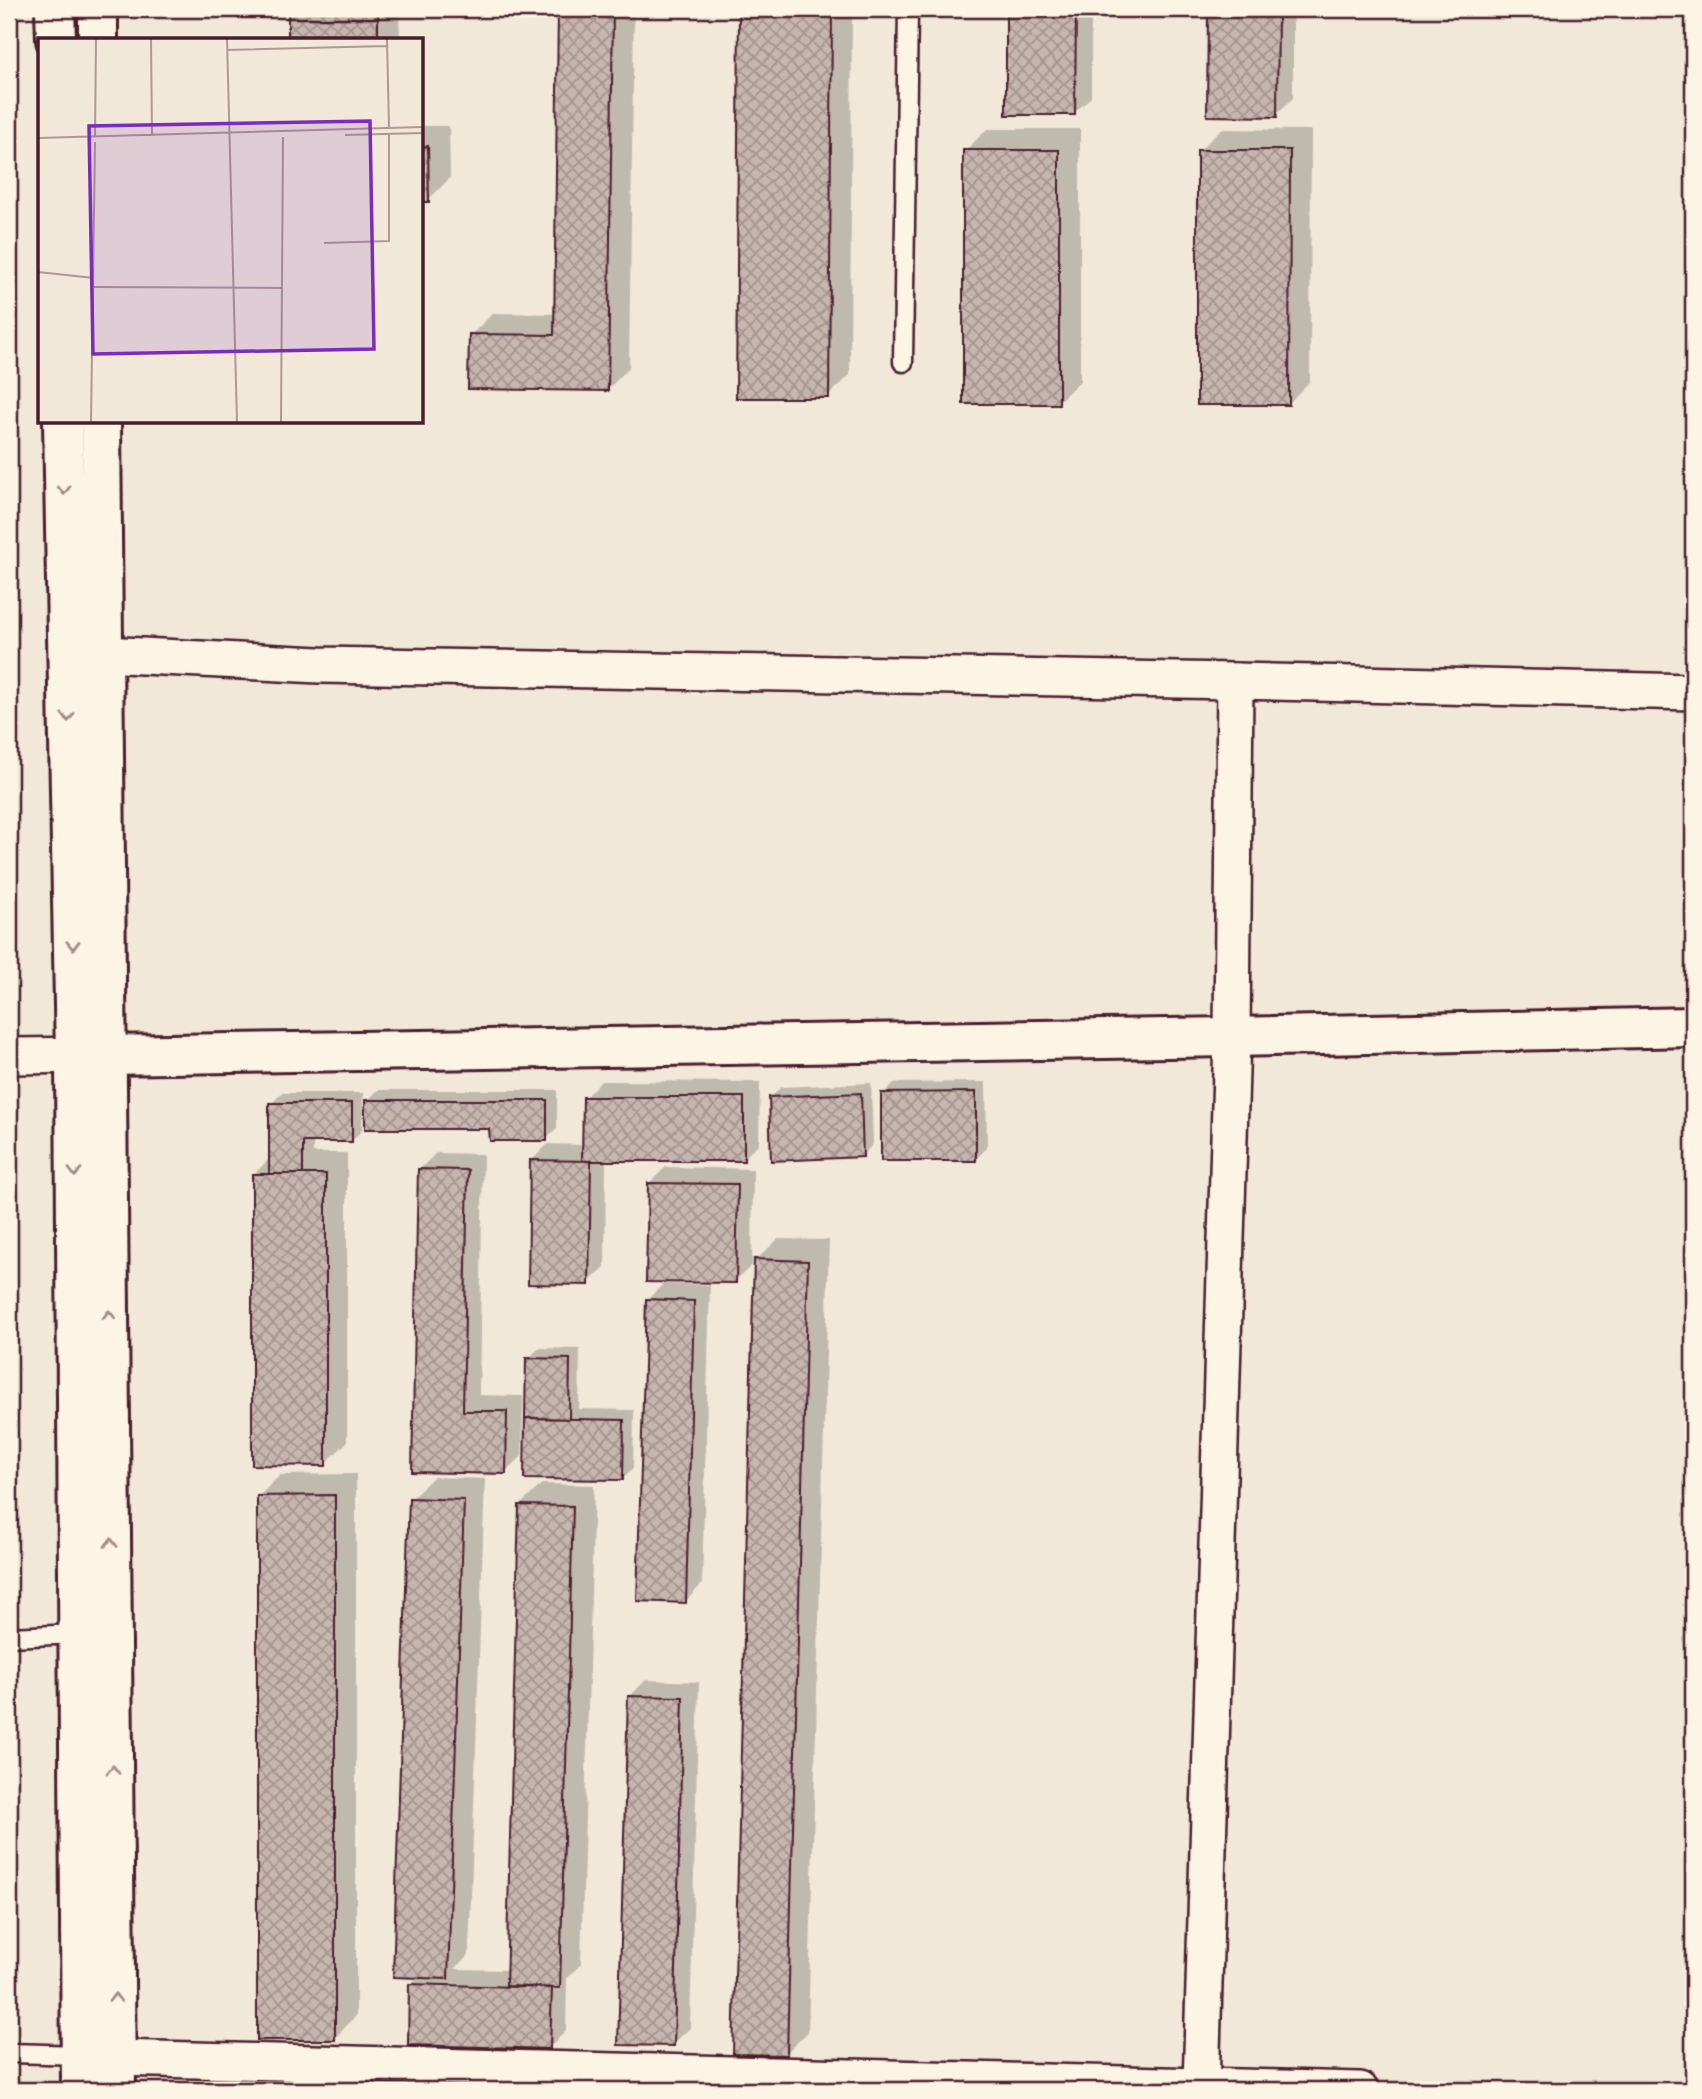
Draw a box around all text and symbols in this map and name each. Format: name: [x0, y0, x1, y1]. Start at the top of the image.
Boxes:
inset map: [38, 38, 424, 424]
one-way arrow: [56, 485, 72, 496]
one-way arrow: [61, 712, 76, 723]
one-way arrow: [65, 940, 80, 951]
one-way arrow: [67, 1168, 83, 1178]
one-way arrow: [101, 1309, 117, 1320]
one-way arrow: [103, 1537, 119, 1547]
one-way arrow: [105, 1764, 121, 1775]
one-way arrow: [107, 1992, 123, 2002]

